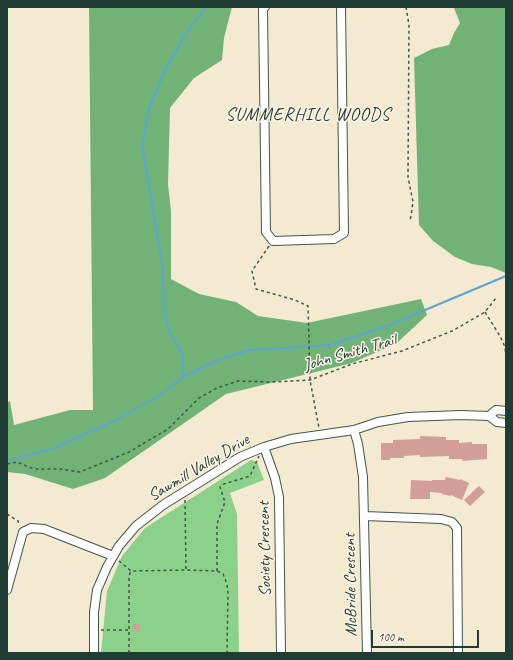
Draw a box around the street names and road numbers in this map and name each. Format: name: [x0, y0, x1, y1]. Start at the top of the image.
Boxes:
street label: John Smith Trail: [302, 330, 398, 376]
street label: Sawmill Valley Drive: [145, 430, 253, 506]
street label: Society Crescent: [254, 501, 276, 597]
street label: McBride Crescent: [340, 533, 362, 637]

